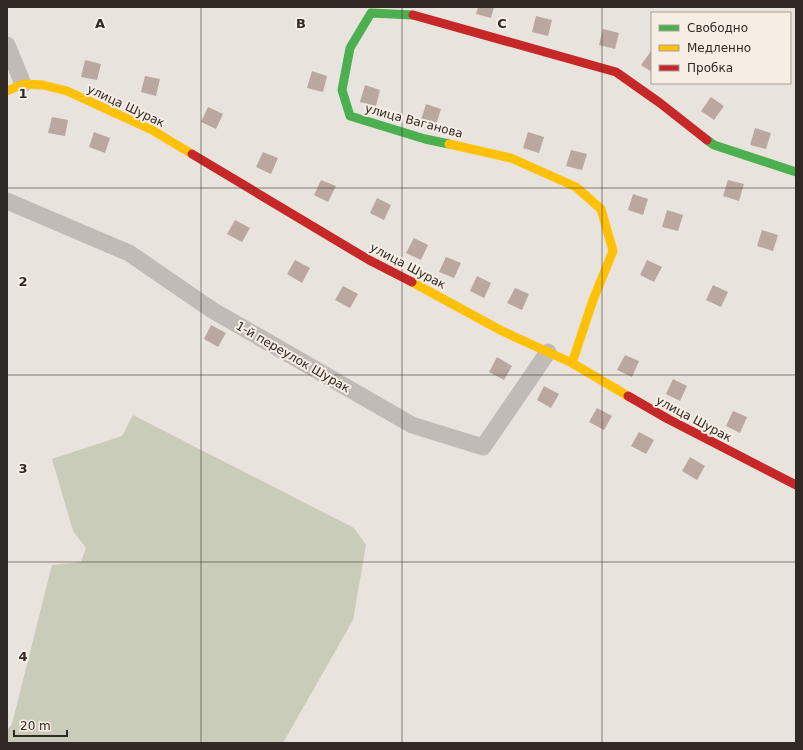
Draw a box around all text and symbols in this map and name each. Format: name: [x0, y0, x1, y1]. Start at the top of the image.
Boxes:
legend: [651, 12, 791, 84]
text: A: [95, 16, 105, 31]
text: B: [296, 16, 306, 31]
text: C: [497, 16, 507, 31]
text: Свободно: [687, 21, 748, 35]
text: Медленно: [687, 41, 751, 55]
text: Пробка: [687, 61, 733, 75]
street label: улица Шурак: [85, 82, 167, 130]
text: 1: [18, 86, 28, 101]
street label: улица Ваганова: [364, 101, 464, 141]
street label: улица Шурак: [368, 240, 448, 292]
text: 2: [18, 274, 28, 289]
street label: 1-й переулок Шурак: [234, 319, 352, 395]
street label: улица Шурак: [654, 393, 734, 445]
text: 3: [18, 461, 28, 476]
text: 4: [18, 649, 28, 664]
scale bar: [14, 712, 67, 738]
text: 20 m: [20, 719, 51, 733]

